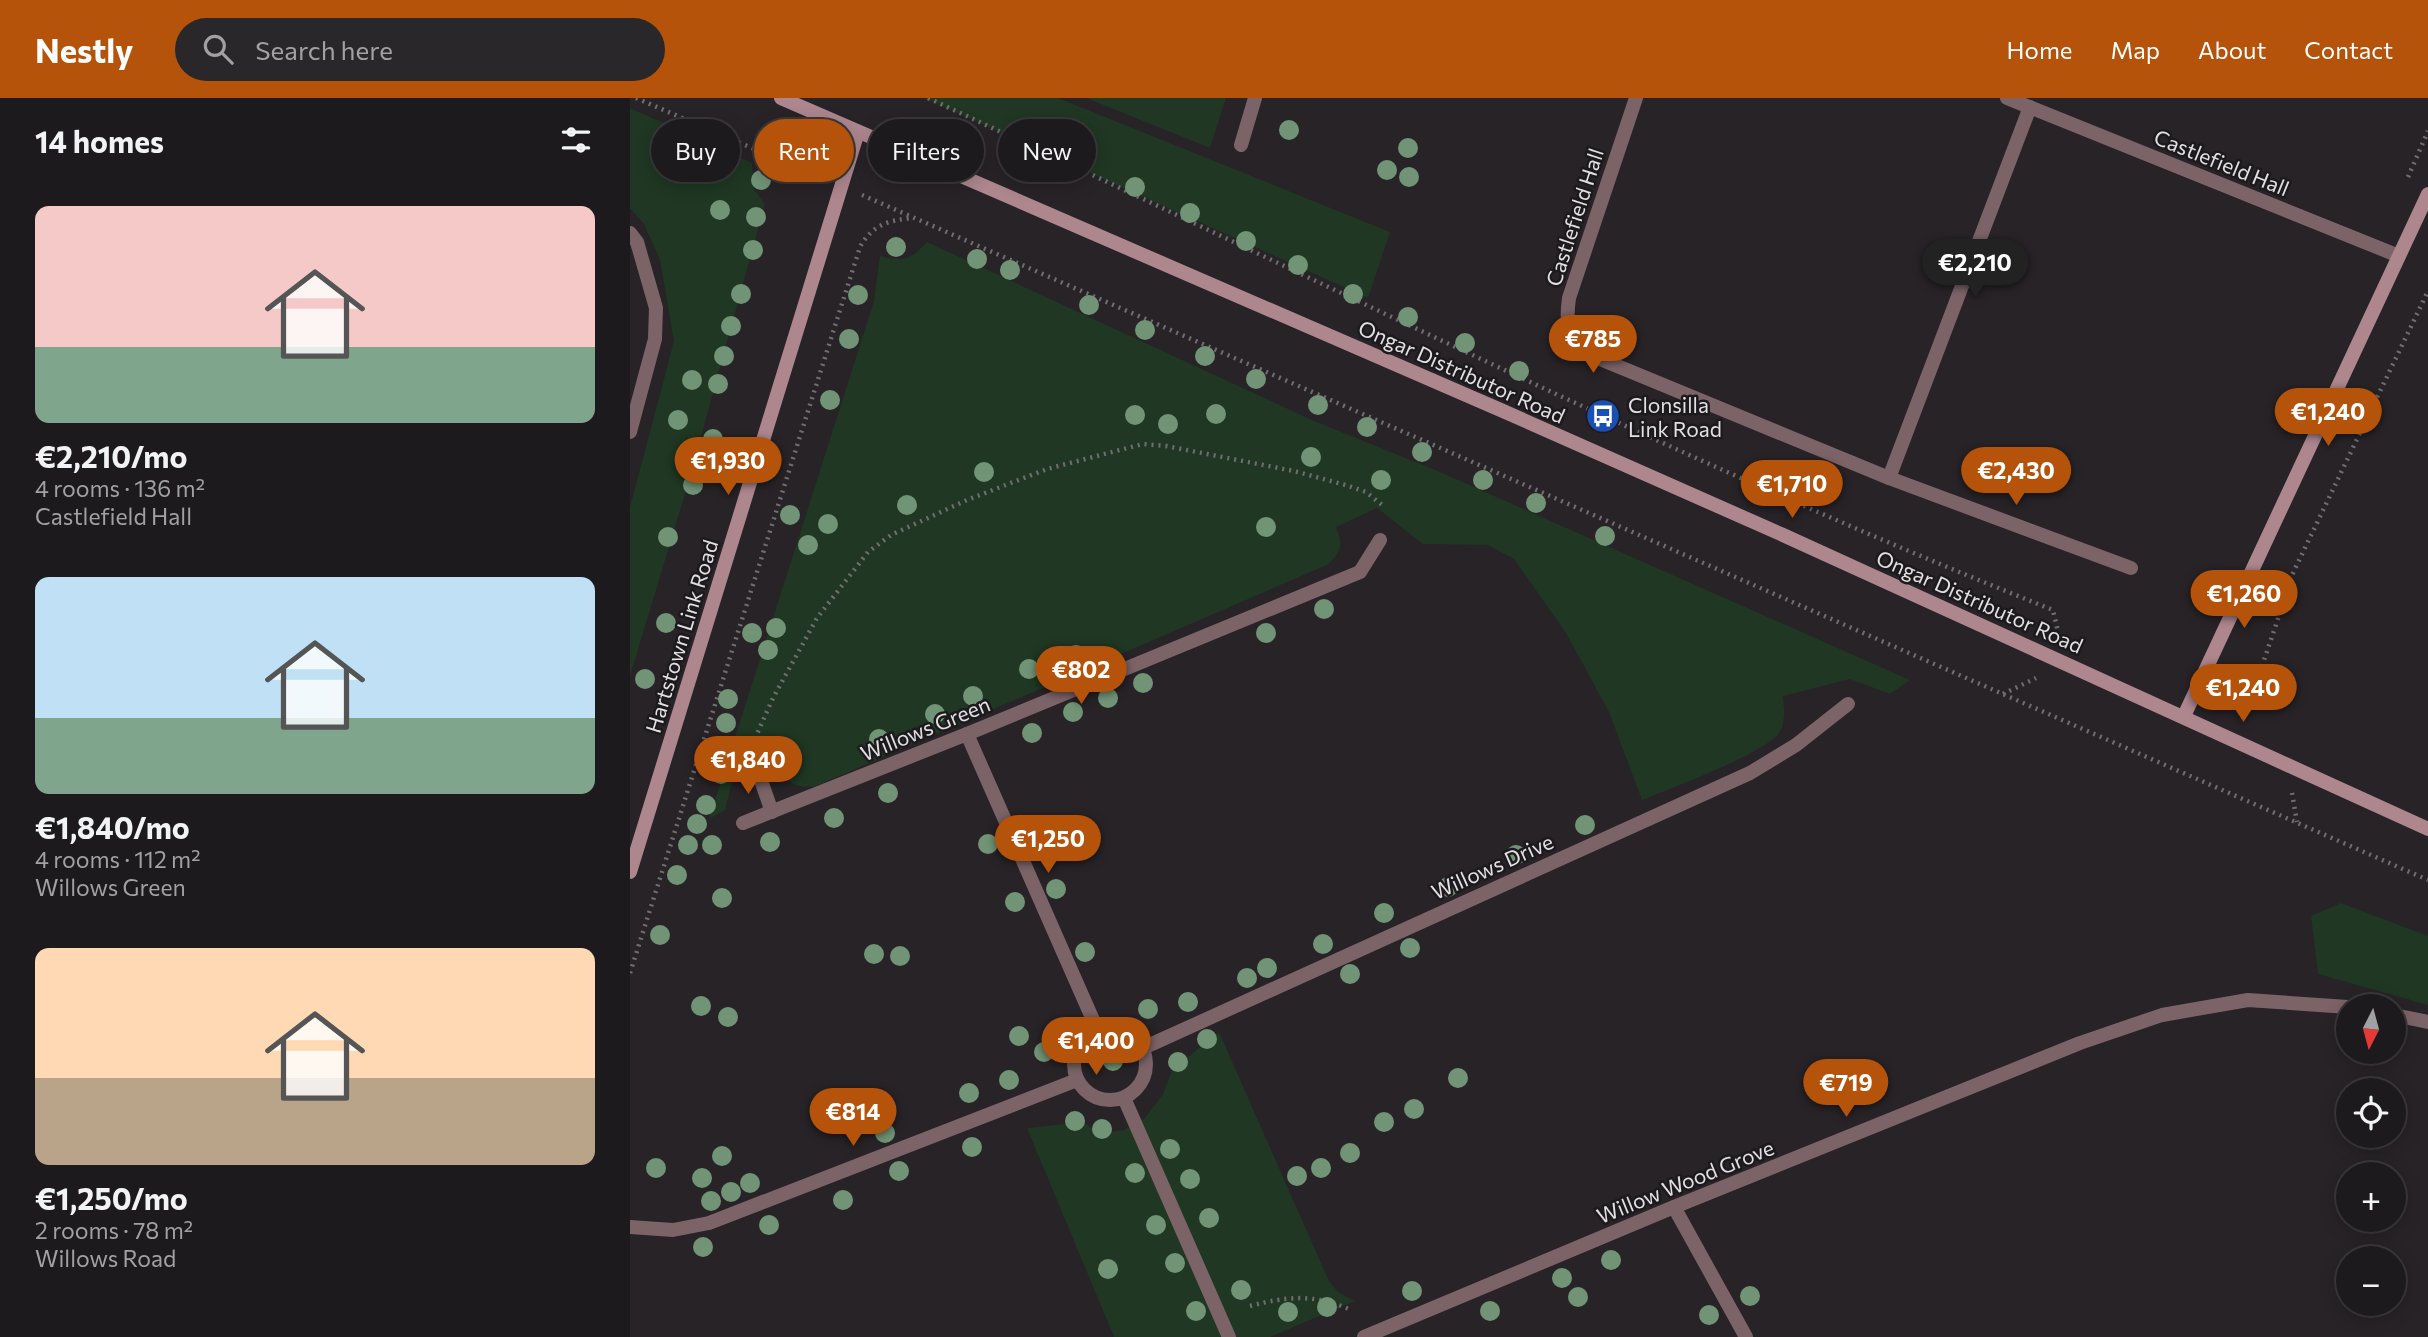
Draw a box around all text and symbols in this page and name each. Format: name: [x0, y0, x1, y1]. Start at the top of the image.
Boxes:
search box: [175, 18, 665, 81]
text: Nestly: [35, 29, 133, 70]
icon: search: [199, 30, 237, 68]
text: Search here: [255, 34, 393, 65]
text: Home: [2007, 35, 2073, 64]
text: Map: [2111, 35, 2160, 64]
text: About: [2198, 35, 2266, 64]
text: Contact: [2304, 35, 2393, 64]
chip: Buy: [651, 119, 740, 182]
chip: Rent: [754, 119, 854, 182]
chip: Filters: [868, 119, 984, 182]
chip: New: [998, 119, 1096, 182]
icon: filters: [557, 121, 595, 159]
text: 14 homes: [35, 122, 164, 159]
street label: Castlefield Hall: [2151, 124, 2293, 200]
street label: Castlefield Hall: [1540, 145, 1608, 289]
pin: €2,210: [1918, 240, 2032, 299]
text: €2,210: [1938, 248, 2012, 276]
icon: home: [252, 251, 378, 377]
street label: Ongar Distributor Road: [1355, 314, 1569, 428]
pin: €785: [1552, 316, 1634, 375]
text: €785: [1565, 324, 1621, 352]
pin: €1,240: [2271, 388, 2385, 448]
place label: Clonsilla Link Road: [1628, 392, 1722, 441]
bus stop icon: Clonsilla Link Road: [1584, 397, 1622, 435]
text: €1,240: [2291, 397, 2365, 425]
text: €2,210/mo: [35, 437, 187, 474]
pin: €1,930: [671, 438, 785, 497]
text: €1,930: [691, 446, 765, 474]
pin: €2,430: [1959, 448, 2073, 507]
text: €2,430: [1977, 456, 2055, 484]
pin: €1,710: [1735, 460, 1849, 520]
text: €1,710: [1757, 469, 1827, 497]
text: 4 rooms · 136 m²: [35, 474, 205, 502]
text: Castlefield Hall: [35, 502, 192, 530]
street label: Hartstown Link Road: [640, 536, 722, 736]
street label: Ongar Distributor Road: [1873, 544, 2087, 658]
pin: €1,260: [2187, 570, 2301, 630]
text: €1,260: [2207, 579, 2281, 607]
icon: home: [252, 622, 378, 748]
pin: €802: [1040, 646, 1122, 706]
text: €802: [1052, 655, 1110, 683]
pin: €1,240: [2186, 664, 2300, 724]
text: €1,240: [2206, 673, 2280, 701]
street label: Willows Green: [857, 691, 993, 765]
pin: €1,840: [691, 736, 805, 796]
text: €1,840: [710, 745, 786, 773]
text: €1,840/mo: [35, 808, 190, 845]
pin: €1,250: [991, 816, 1105, 875]
text: €1,250: [1011, 824, 1085, 852]
street label: Willows Drive: [1427, 828, 1557, 904]
text: 4 rooms · 112 m²: [35, 845, 200, 873]
text: Willows Green: [35, 873, 186, 901]
icon: home: [252, 993, 378, 1119]
north arrow: [2336, 994, 2406, 1064]
map controls: [2336, 994, 2406, 1316]
pin: €1,400: [1039, 1018, 1153, 1077]
text: €1,400: [1058, 1026, 1134, 1054]
pin: €719: [1805, 1060, 1887, 1119]
text: €719: [1819, 1068, 1873, 1096]
button: locate: [2336, 1078, 2406, 1148]
pin: €814: [812, 1088, 894, 1148]
text: €814: [826, 1097, 880, 1125]
street label: Willow Wood Grove: [1593, 1134, 1777, 1228]
button: +: [2336, 1162, 2406, 1232]
text: €1,250/mo: [35, 1179, 188, 1216]
text: 2 rooms · 78 m²: [35, 1216, 193, 1244]
text: Willows Road: [35, 1244, 176, 1272]
button: −: [2336, 1246, 2406, 1316]

